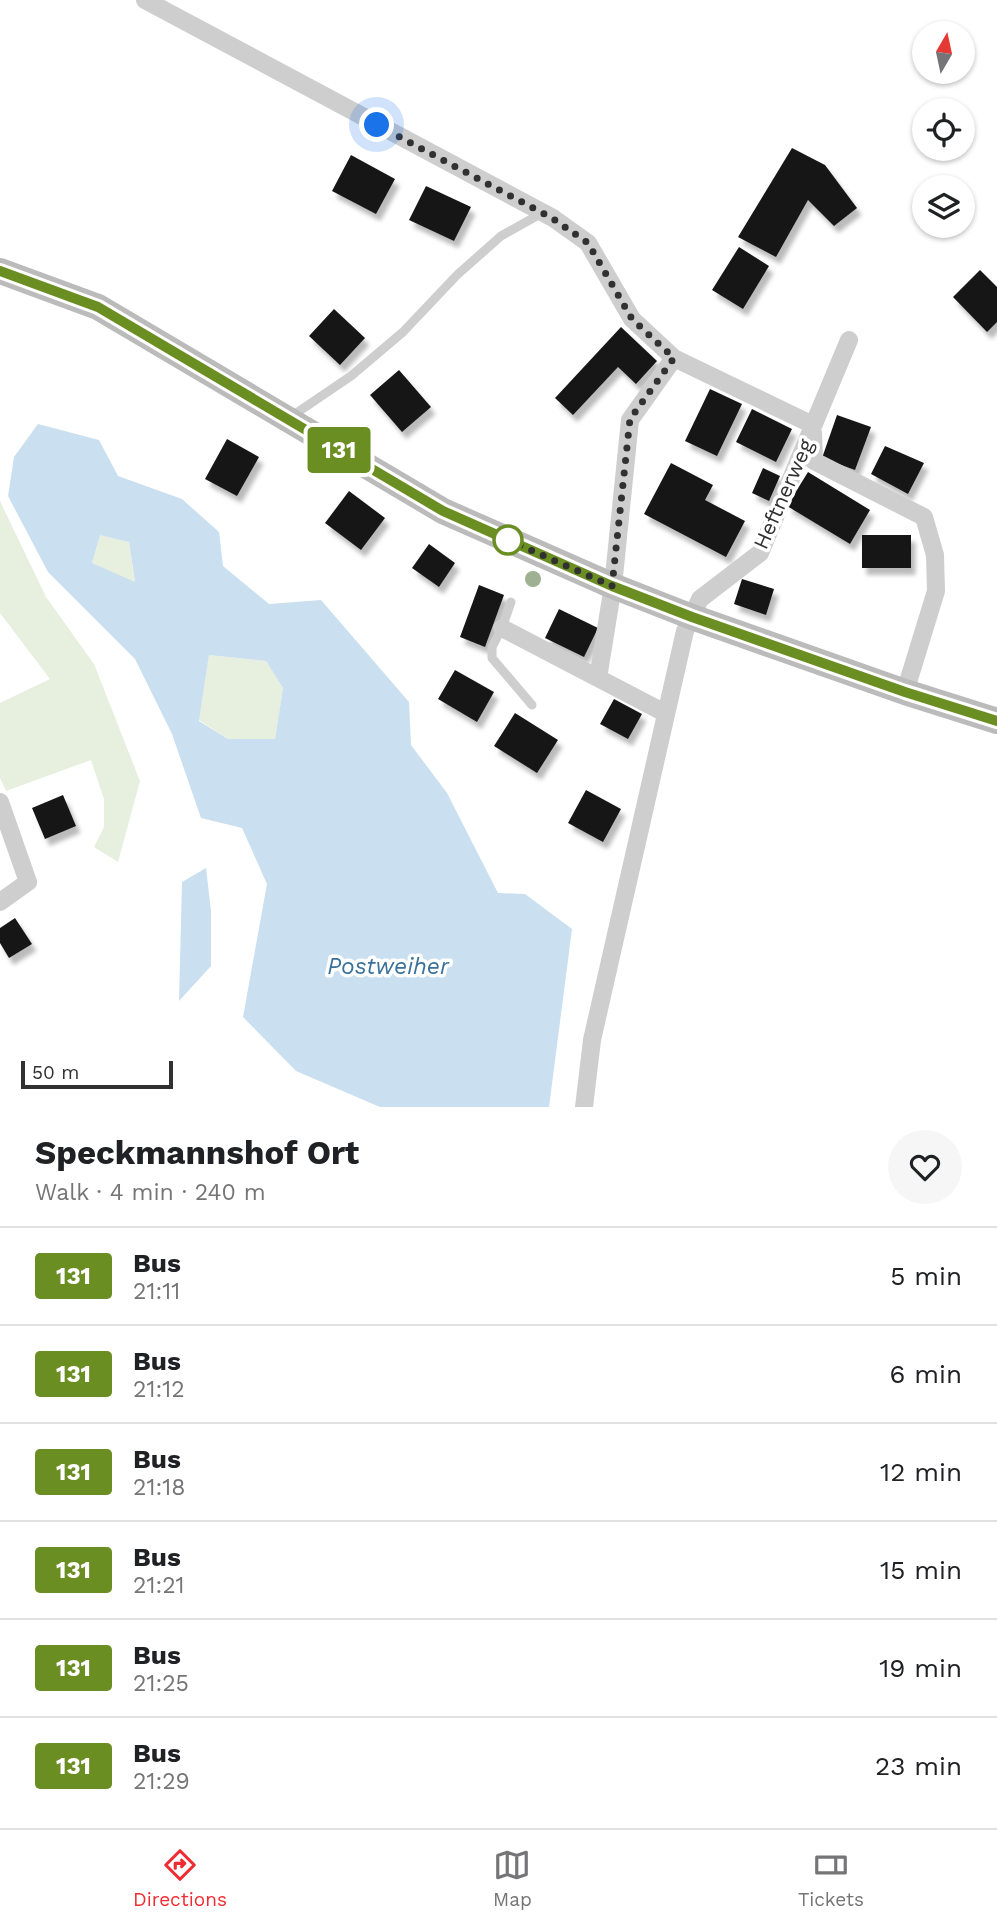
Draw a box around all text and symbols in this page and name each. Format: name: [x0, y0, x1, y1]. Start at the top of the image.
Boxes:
north arrow: [912, 21, 975, 84]
map controls: [912, 21, 975, 238]
button: locate: [912, 98, 975, 161]
your location: [359, 107, 394, 142]
button: layers: [912, 175, 975, 238]
line badge: 131: [299, 427, 379, 473]
street label: Heftnerweg: [748, 435, 819, 553]
text: 131: [322, 436, 356, 464]
unlabelled marker: [493, 525, 523, 555]
water label: Postweiher: [327, 953, 450, 980]
scale bar: [21, 1058, 173, 1090]
text: 50 m: [32, 1061, 79, 1084]
button: heart: [888, 1130, 962, 1204]
text: Speckmannshof Ort: [35, 1133, 359, 1172]
text: Walk · 4 min · 240 m: [35, 1179, 266, 1206]
text: Bus: [133, 1248, 181, 1278]
text: 5 min: [890, 1261, 962, 1291]
text: 131: [56, 1262, 91, 1290]
text: 21:11: [133, 1278, 180, 1305]
text: Bus: [133, 1346, 181, 1376]
text: 6 min: [890, 1359, 962, 1389]
text: 131: [56, 1360, 91, 1388]
text: 21:12: [133, 1376, 185, 1403]
text: Bus: [133, 1444, 181, 1474]
text: 12 min: [880, 1457, 962, 1487]
text: 131: [56, 1458, 91, 1486]
text: 21:18: [133, 1474, 185, 1501]
text: Bus: [133, 1542, 181, 1572]
text: 15 min: [880, 1555, 962, 1585]
text: 131: [56, 1556, 91, 1584]
text: 21:21: [133, 1572, 185, 1599]
text: Bus: [133, 1640, 181, 1670]
text: 19 min: [879, 1653, 962, 1683]
text: 131: [56, 1654, 91, 1682]
text: 21:25: [133, 1670, 189, 1697]
text: Bus: [133, 1738, 181, 1768]
text: 23 min: [875, 1751, 962, 1781]
text: 131: [56, 1752, 91, 1780]
text: 21:29: [133, 1768, 190, 1795]
tab: Directions: [133, 1846, 227, 1911]
tab: Map: [493, 1846, 532, 1911]
tab: Tickets: [798, 1846, 864, 1911]

